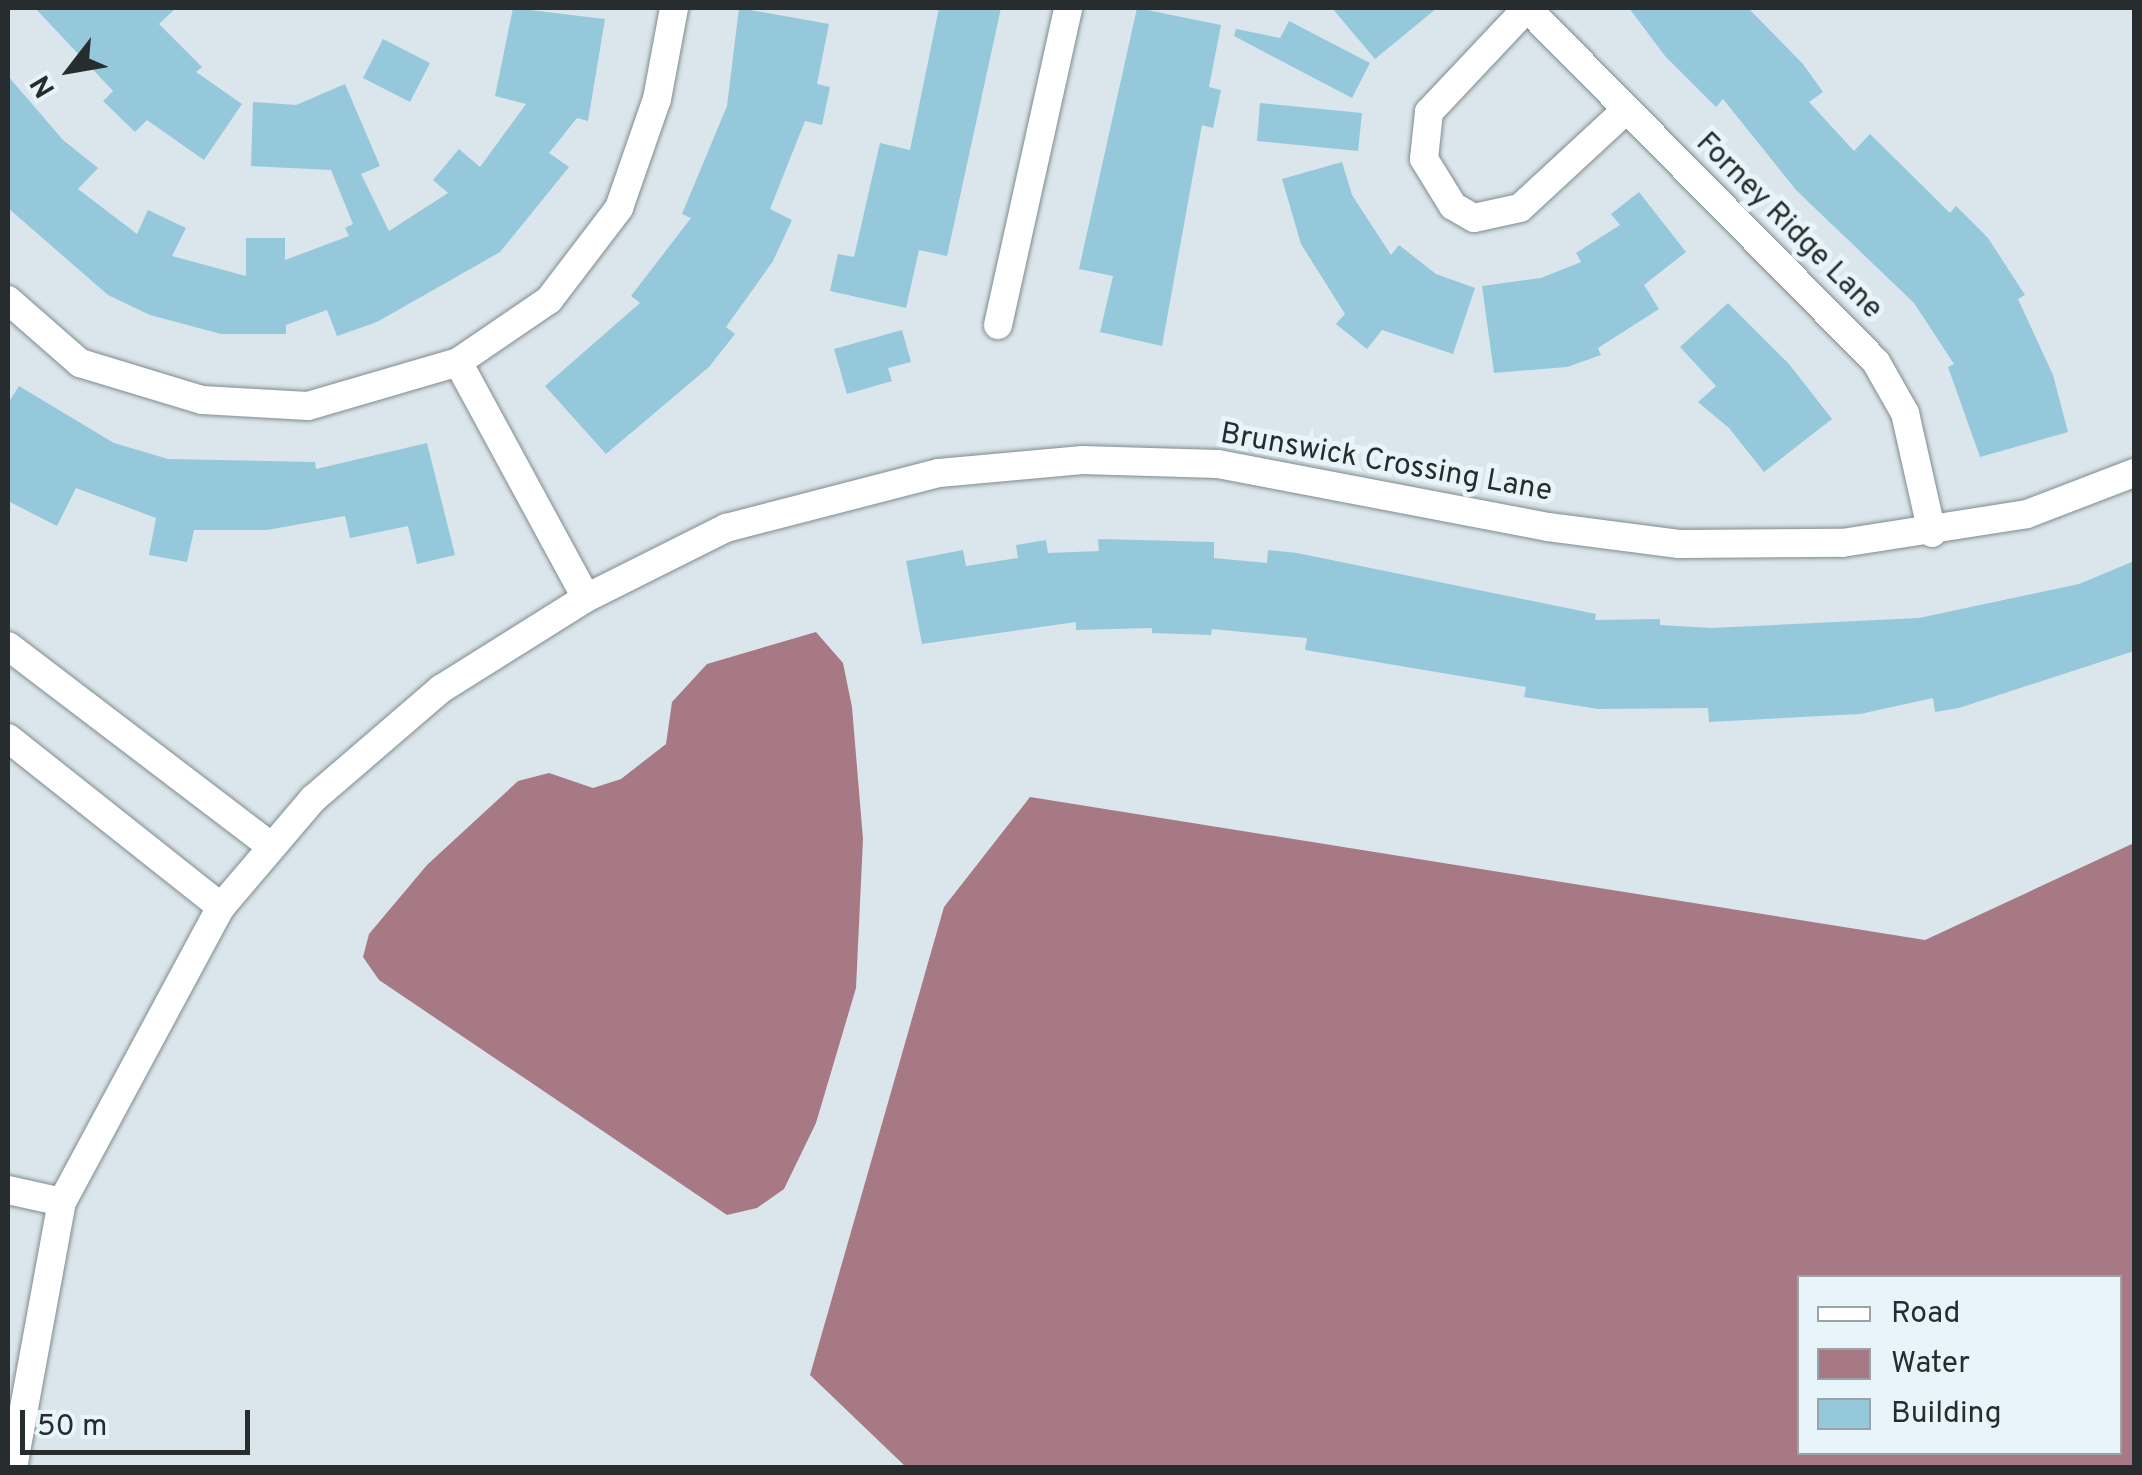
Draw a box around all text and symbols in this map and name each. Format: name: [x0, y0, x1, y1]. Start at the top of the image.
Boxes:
north arrow: [20, 20, 120, 120]
text: N: [24, 68, 65, 103]
street label: Forney Ridge Lane: [1687, 126, 1889, 328]
street label: Brunswick Crossing Lane: [1217, 417, 1555, 511]
legend: [1797, 1275, 2122, 1455]
text: Road: [1891, 1296, 1960, 1333]
text: Water: [1891, 1346, 1970, 1383]
scale bar: [25, 1390, 255, 1452]
text: Building: [1891, 1396, 2002, 1433]
text: 50 m: [37, 1409, 107, 1446]

